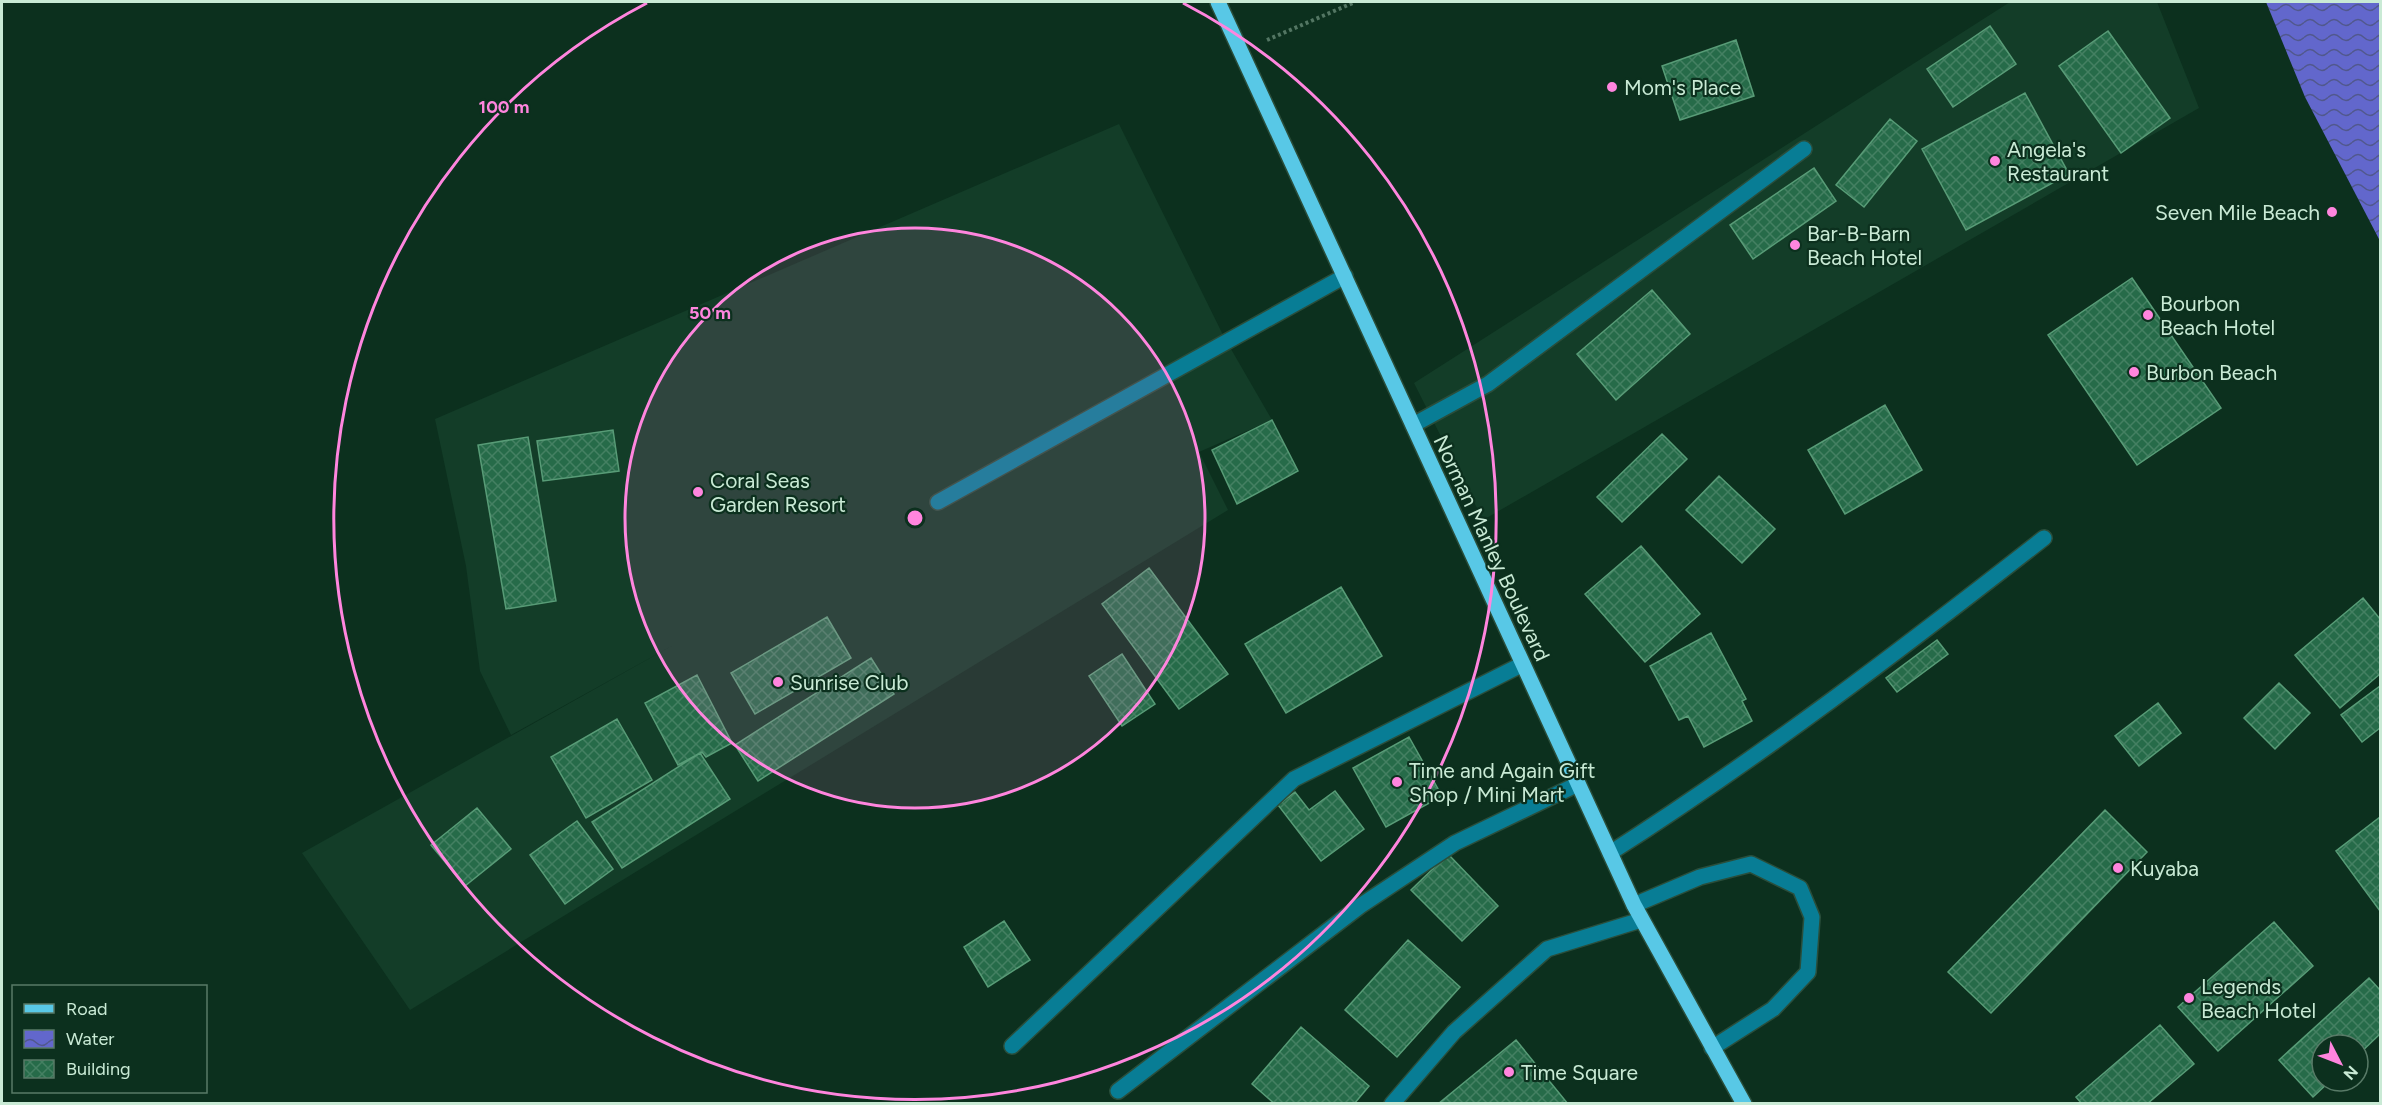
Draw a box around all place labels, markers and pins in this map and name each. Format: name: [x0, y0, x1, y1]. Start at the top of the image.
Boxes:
place label: Mom's Place: [1624, 75, 1741, 100]
marker: Mom's Place: [1605, 80, 1619, 94]
place label: Angela's Restaurant: [2007, 137, 2109, 186]
marker: Angela's Restaurant: [1988, 154, 2002, 168]
place label: Seven Mile Beach: [2155, 200, 2320, 225]
marker: Seven Mile Beach: [2325, 205, 2339, 219]
place label: Bar-B-Barn Beach Hotel: [1807, 221, 1922, 270]
marker: Bar-B-Barn Beach Hotel: [1788, 238, 1802, 252]
place label: Bourbon Beach Hotel: [2160, 291, 2275, 340]
marker: Bourbon Beach Hotel: [2141, 308, 2155, 322]
place label: Burbon Beach: [2146, 360, 2277, 385]
marker: Burbon Beach: [2127, 365, 2141, 379]
place label: Coral Seas Garden Resort: [710, 468, 846, 517]
marker: Coral Seas Garden Resort: [691, 485, 705, 499]
centre of rings: [905, 508, 925, 528]
place label: Sunrise Club: [790, 670, 909, 695]
marker: Sunrise Club: [771, 675, 785, 689]
place label: Time and Again Gift Shop / Mini Mart: [1409, 758, 1595, 807]
marker: Time and Again Gift Shop / Mini Mart: [1390, 775, 1404, 789]
place label: Kuyaba: [2130, 856, 2199, 881]
marker: Kuyaba: [2111, 861, 2125, 875]
place label: Legends Beach Hotel: [2201, 974, 2316, 1023]
marker: Legends Beach Hotel: [2182, 991, 2196, 1005]
place label: Time Square: [1521, 1060, 1638, 1085]
marker: Time Square: [1502, 1065, 1516, 1079]

